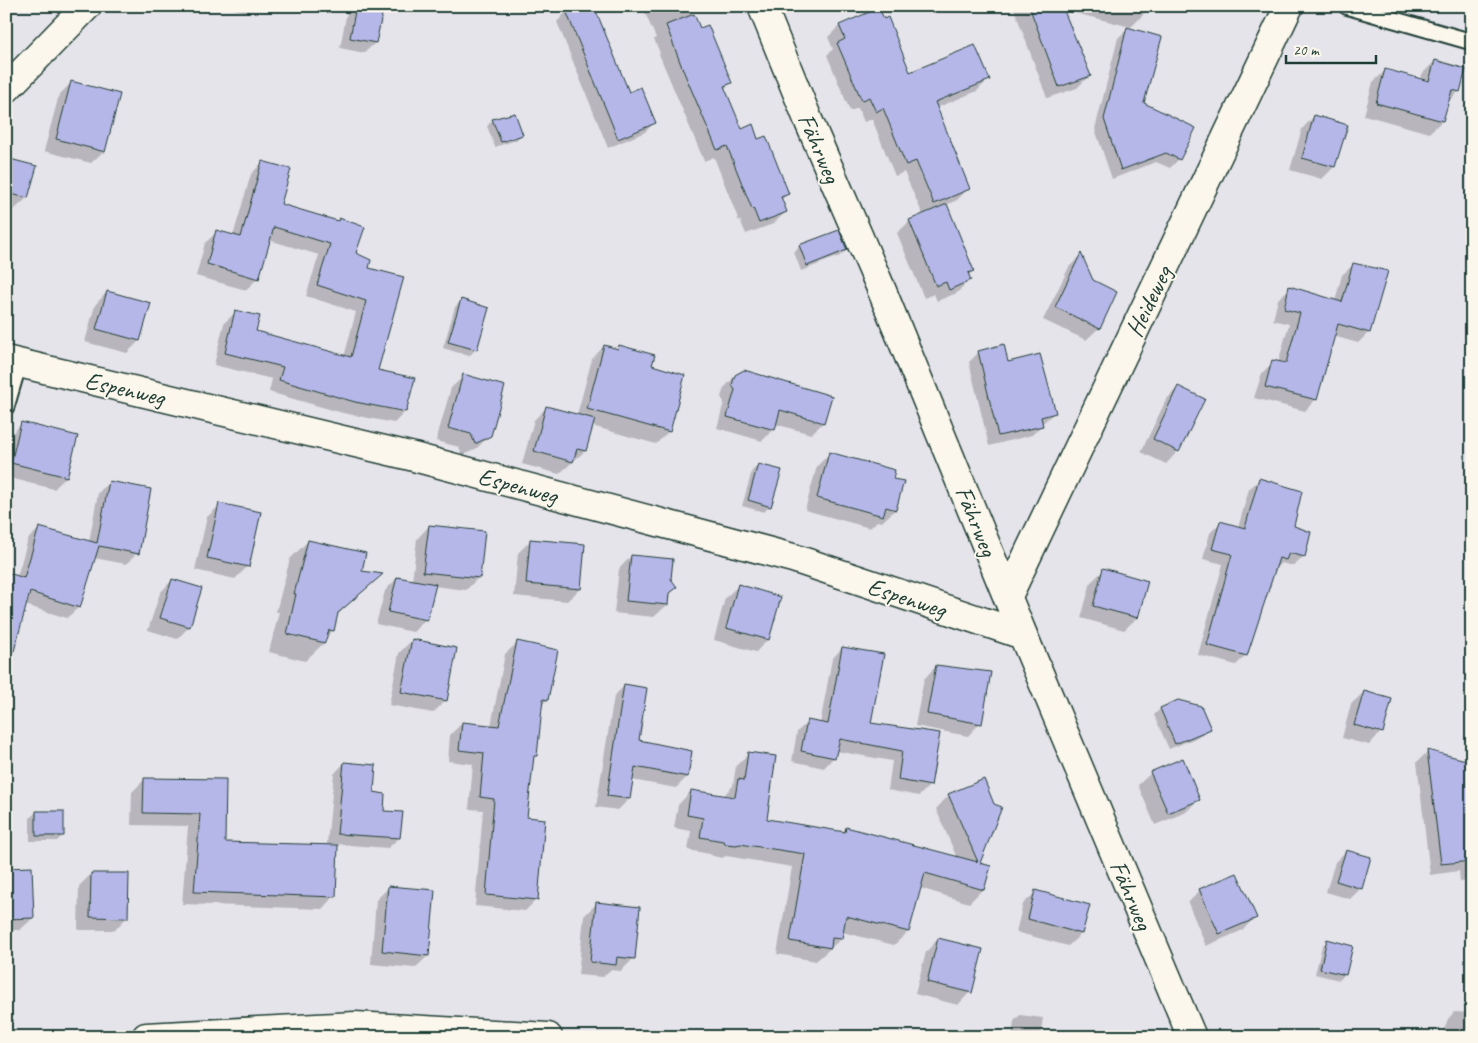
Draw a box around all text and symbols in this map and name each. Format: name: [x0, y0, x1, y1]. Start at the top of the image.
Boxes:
scale bar: [1286, 32, 1376, 64]
text: 20 m: [1293, 41, 1320, 60]
street label: Fährweg: [790, 109, 848, 189]
street label: Heideweg: [1118, 259, 1181, 342]
street label: Espenweg: [82, 364, 170, 414]
street label: Espenweg: [475, 460, 563, 512]
street label: Fährweg: [948, 482, 1005, 562]
street label: Espenweg: [863, 570, 952, 626]
street label: Fährweg: [1102, 856, 1160, 936]

